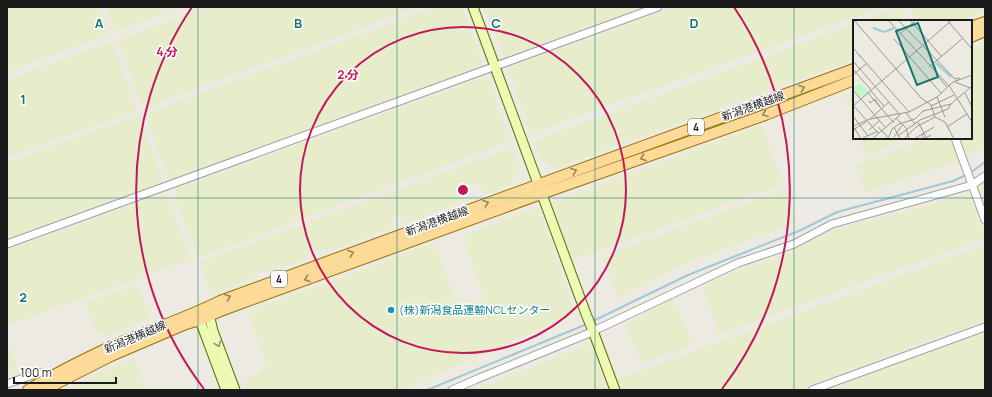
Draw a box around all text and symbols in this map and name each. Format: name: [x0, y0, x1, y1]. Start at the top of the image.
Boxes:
text: A: [95, 14, 104, 32]
text: B: [294, 14, 302, 32]
text: C: [491, 14, 501, 32]
text: D: [689, 14, 699, 32]
inset map: [853, 20, 972, 139]
text: 4 分: [156, 43, 178, 60]
text: 2 分: [337, 66, 359, 83]
one-way arrow: [798, 84, 805, 93]
street label: 新潟港横越線: [719, 87, 786, 124]
text: 1: [20, 90, 26, 108]
one-way arrow: [762, 110, 769, 118]
road number: 4: [688, 119, 704, 135]
one-way arrow: [639, 153, 646, 161]
one-way arrow: [571, 167, 578, 176]
centre of rings: [456, 183, 470, 197]
one-way arrow: [482, 200, 489, 208]
street label: 新潟港横越線: [403, 202, 470, 239]
one-way arrow: [347, 249, 354, 257]
road number: 4: [271, 271, 287, 287]
one-way arrow: [304, 275, 311, 283]
text: 2: [19, 288, 27, 306]
one-way arrow: [225, 294, 232, 302]
place label: (株)新潟食品運輸NCLセンター: [399, 302, 550, 317]
marker: (株)新潟食品運輸NCLセンター: [386, 305, 396, 315]
street label: 新潟港横越線: [101, 317, 168, 356]
one-way arrow: [213, 341, 221, 348]
scale bar: [14, 359, 116, 385]
text: 100 m: [20, 364, 52, 381]

